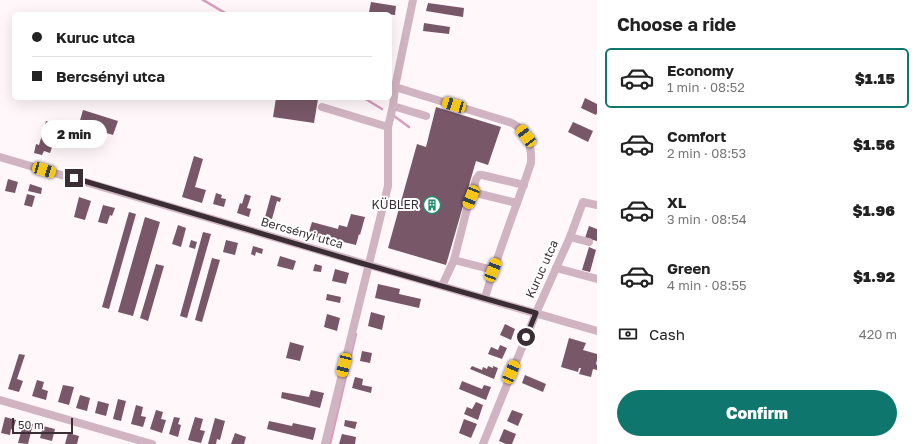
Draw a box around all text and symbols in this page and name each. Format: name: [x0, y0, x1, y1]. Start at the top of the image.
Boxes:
text: Choose a ride: [617, 13, 736, 35]
text: Kuruc utca: [56, 28, 135, 46]
icon: car: [619, 60, 655, 96]
text: Economy: [667, 61, 734, 79]
text: Bercsényi utca: [56, 67, 165, 85]
text: $1.15: [855, 69, 895, 87]
text: 1 min · 08:52: [667, 79, 745, 95]
car: [441, 96, 467, 114]
callout: 2 min: [41, 120, 107, 148]
car: [514, 123, 538, 149]
text: 2 min: [57, 126, 91, 142]
icon: car: [619, 126, 655, 162]
text: Comfort: [667, 127, 726, 145]
text: $1.56: [853, 135, 895, 153]
text: 2 min · 08:53: [667, 145, 746, 161]
car: [31, 161, 57, 179]
route end: [65, 169, 83, 187]
car: [461, 184, 481, 210]
icon: car: [619, 192, 655, 228]
text: XL: [667, 193, 686, 211]
building icon: KÜBLER: [422, 195, 442, 215]
place label: KÜBLER: [372, 197, 419, 212]
text: $1.96: [853, 201, 895, 219]
text: 3 min · 08:54: [667, 211, 747, 227]
street label: Bercsényi utca: [259, 214, 345, 251]
street label: Kuruc utca: [522, 237, 561, 300]
car: [483, 257, 503, 283]
icon: car: [619, 258, 655, 294]
text: Green: [667, 259, 710, 277]
text: $1.92: [853, 267, 895, 285]
text: 4 min · 08:55: [667, 277, 747, 293]
icon: cash: [617, 323, 639, 345]
text: Cash: [649, 325, 685, 343]
text: 420 m: [859, 326, 897, 342]
route start: [517, 328, 535, 346]
car: [335, 352, 353, 378]
car: [501, 359, 521, 385]
button: Confirm: [617, 390, 897, 436]
scale bar: [12, 416, 73, 435]
text: 50 m: [18, 418, 44, 431]

